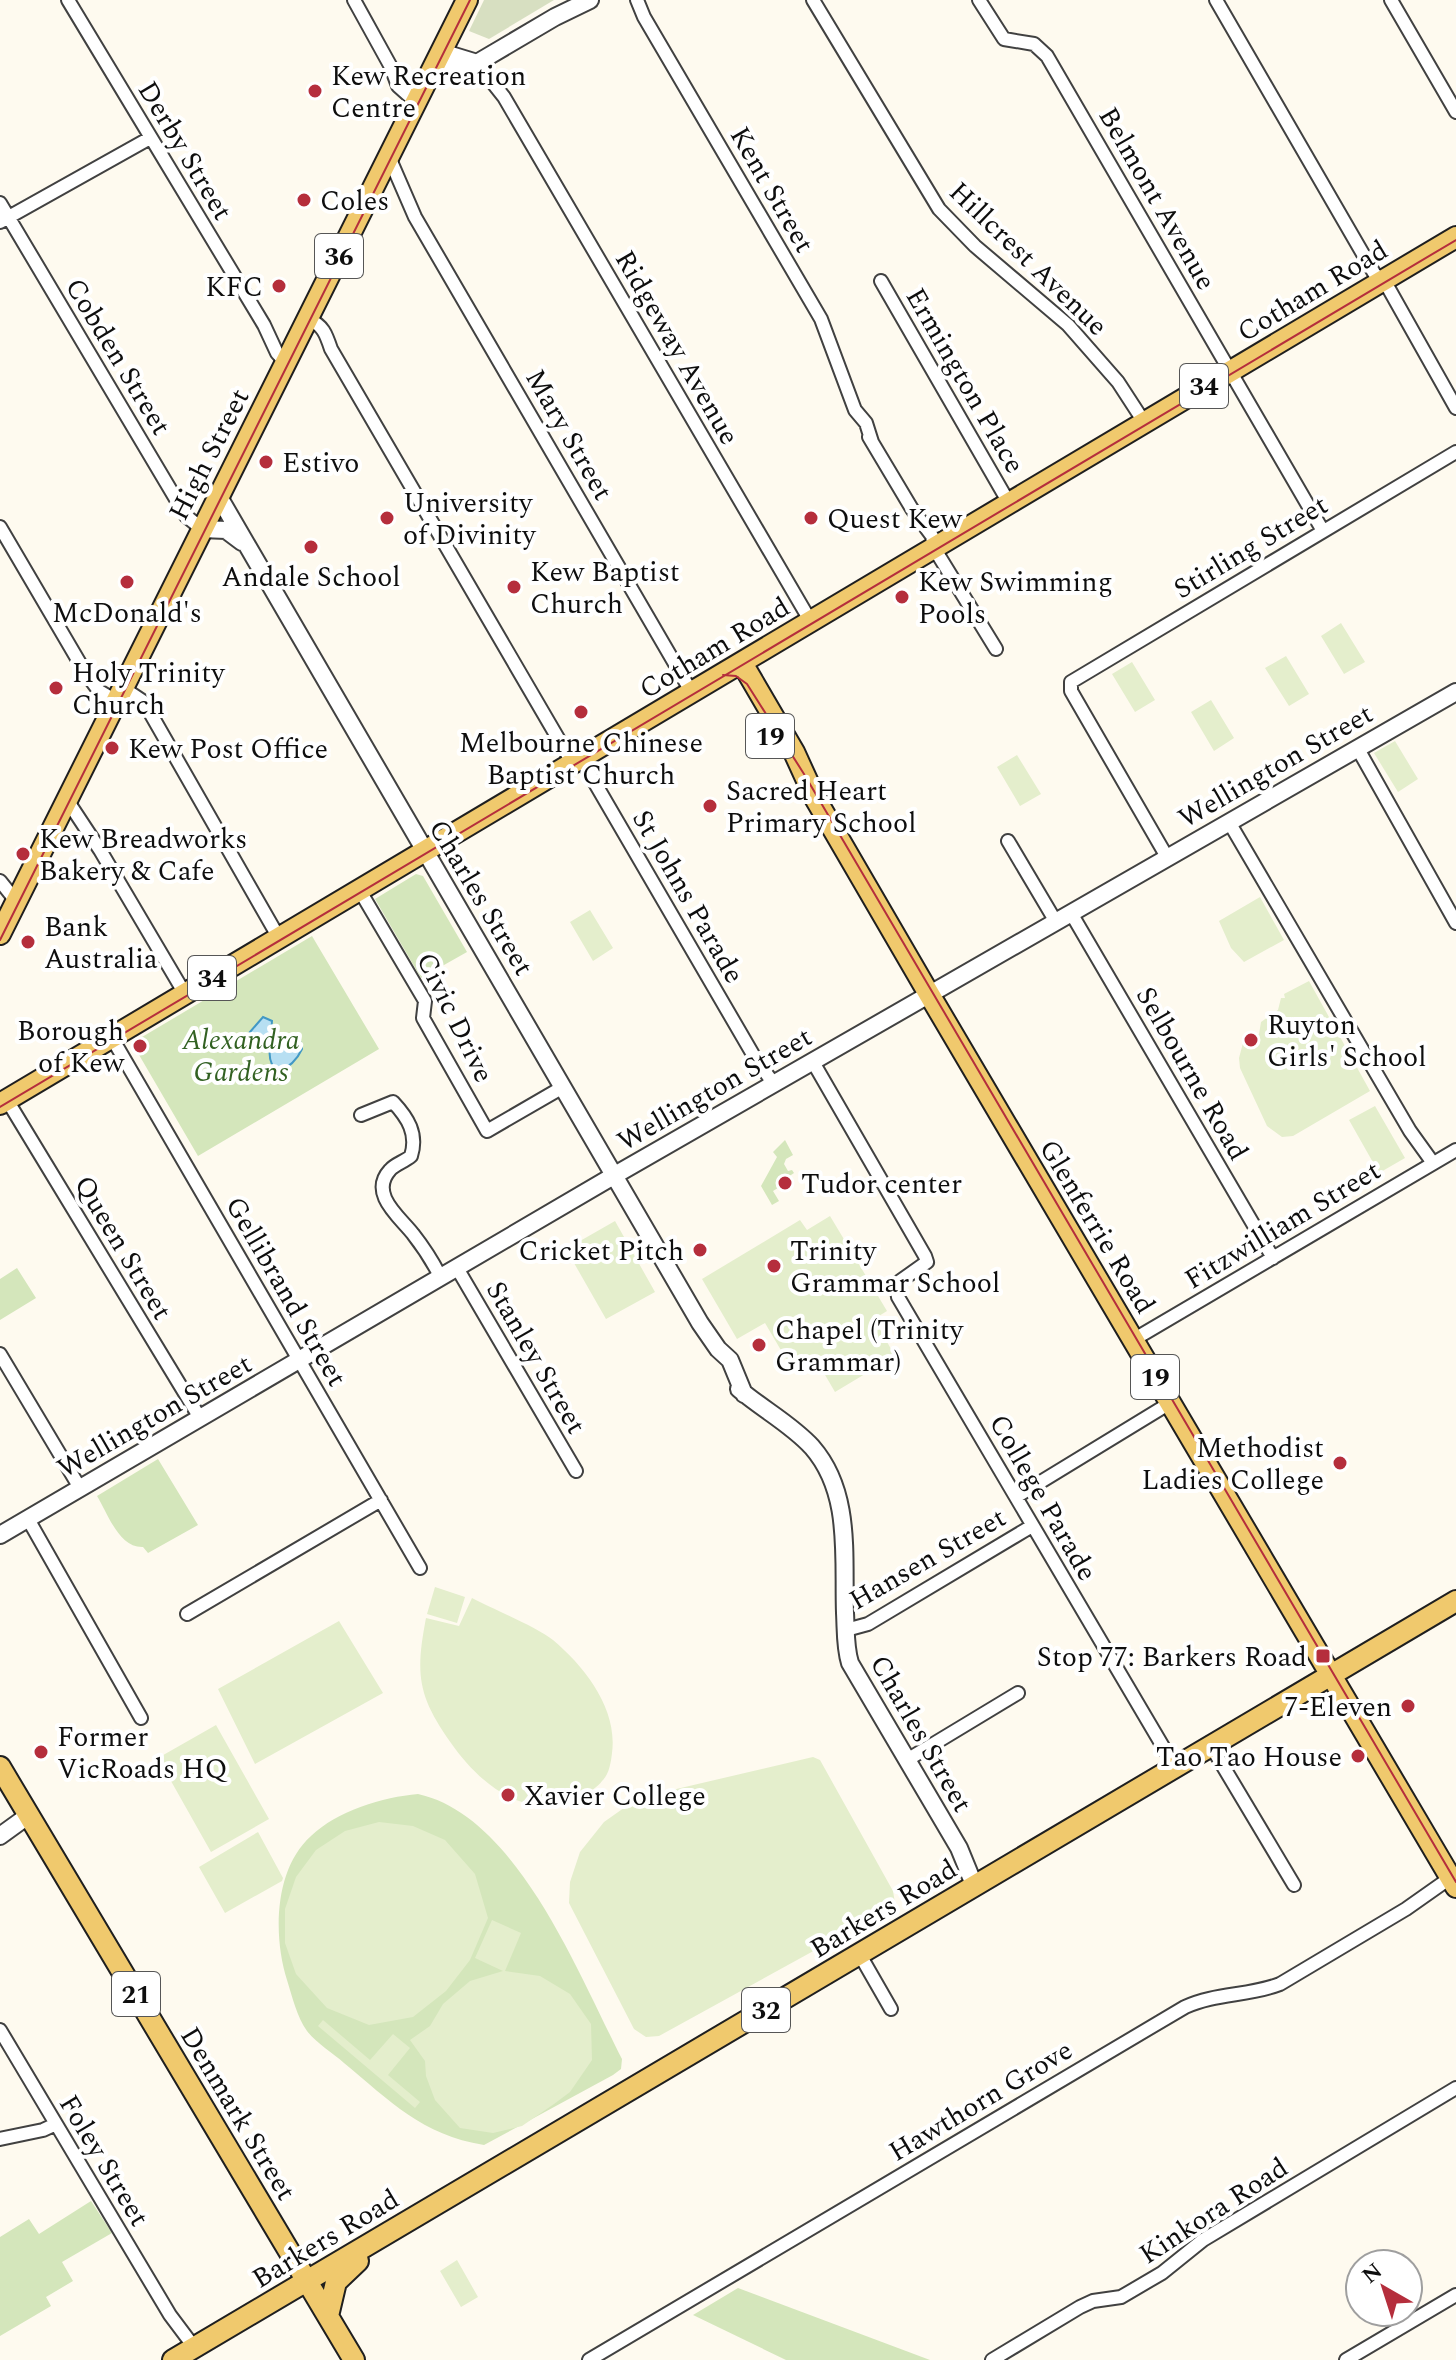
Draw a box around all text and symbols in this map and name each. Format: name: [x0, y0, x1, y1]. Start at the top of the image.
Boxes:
place label: Kew Recreation Centre: [331, 55, 526, 130]
street label: Derby Street: [126, 73, 243, 229]
marker: Kew Recreation Centre: [306, 82, 324, 100]
street label: Belmont Avenue: [1087, 99, 1227, 298]
street label: Kent Street: [718, 118, 825, 261]
street label: Hillcrest Avenue: [939, 172, 1117, 346]
place label: Coles: [320, 180, 389, 223]
marker: Coles: [295, 191, 313, 209]
street label: Cotham Road: [1229, 229, 1396, 353]
road number: 36: [315, 234, 363, 278]
street label: Ridgeway Avenue: [603, 242, 750, 453]
place label: KFC: [205, 266, 263, 309]
street label: Cobden Street: [54, 270, 182, 444]
marker: KFC: [270, 277, 288, 295]
street label: Ermington Place: [894, 280, 1035, 482]
street label: Mary Street: [514, 361, 624, 509]
road number: 34: [1180, 364, 1228, 408]
street label: High Street: [158, 381, 261, 528]
place label: Estivo: [282, 442, 359, 485]
marker: Estivo: [257, 453, 275, 471]
place label: University of Divinity: [403, 482, 537, 557]
street label: Stirling Street: [1165, 484, 1336, 610]
place label: Quest Kew: [827, 498, 963, 541]
marker: University of Divinity: [378, 509, 396, 527]
marker: Quest Kew: [802, 509, 820, 527]
marker: Andale School: [302, 538, 320, 556]
place label: Kew Baptist Church: [530, 551, 680, 626]
place label: Andale School: [221, 556, 401, 599]
place label: Kew Swimming Pools: [918, 561, 1113, 636]
marker: McDonald's: [118, 573, 136, 591]
marker: Kew Baptist Church: [505, 578, 523, 596]
street label: Cotham Road: [631, 586, 798, 710]
marker: Kew Swimming Pools: [893, 588, 911, 606]
place label: McDonald's: [52, 592, 202, 635]
place label: Holy Trinity Church: [72, 652, 226, 727]
marker: Holy Trinity Church: [47, 679, 65, 697]
street label: Wellington Street: [1170, 693, 1381, 840]
marker: Melbourne Chinese Baptist Church: [572, 703, 590, 721]
road number: 19: [746, 714, 794, 758]
place label: Melbourne Chinese Baptist Church: [459, 722, 703, 797]
place label: Kew Post Office: [128, 728, 328, 771]
marker: Kew Post Office: [103, 739, 121, 757]
place label: Sacred Heart Primary School: [726, 770, 916, 845]
marker: Sacred Heart Primary School: [701, 797, 719, 815]
street label: St Johns Parade: [620, 802, 755, 992]
street label: Charles Street: [417, 811, 544, 984]
place label: Kew Breadworks Bakery & Cafe: [39, 818, 247, 893]
marker: Kew Breadworks Bakery & Cafe: [14, 845, 32, 863]
place label: Bank Australia: [44, 906, 158, 981]
marker: Bank Australia: [19, 933, 37, 951]
street label: Civic Drive: [405, 945, 505, 1090]
road number: 34: [188, 956, 236, 1000]
street label: Selbourne Road: [1124, 979, 1259, 1169]
place label: Ruyton Girls' School: [1267, 1004, 1426, 1079]
place label: Borough of Kew: [17, 1010, 125, 1085]
street label: Wellington Street: [609, 1016, 820, 1163]
park label: Alexandra Gardens: [181, 1019, 300, 1094]
marker: Ruyton Girls' School: [1242, 1031, 1260, 1049]
marker: Borough of Kew: [131, 1037, 149, 1055]
street label: Glenferrie Road: [1027, 1131, 1166, 1322]
street label: Fitzwilliam Street: [1176, 1150, 1389, 1301]
place label: Tudor center: [801, 1163, 962, 1206]
street label: Queen Street: [63, 1167, 183, 1328]
marker: Tudor center: [776, 1174, 794, 1192]
street label: Gellibrand Street: [214, 1189, 358, 1395]
place label: Cricket Pitch: [519, 1230, 684, 1273]
place label: Trinity Grammar School: [790, 1230, 1000, 1305]
marker: Cricket Pitch: [691, 1241, 709, 1259]
marker: Trinity Grammar School: [765, 1257, 783, 1275]
street label: Stanley Street: [474, 1273, 597, 1443]
place label: Chapel (Trinity Grammar): [775, 1309, 965, 1384]
marker: Chapel (Trinity Grammar): [750, 1336, 768, 1354]
street label: Wellington Street: [49, 1343, 260, 1490]
road number: 19: [1131, 1355, 1179, 1399]
street label: College Parade: [977, 1406, 1108, 1589]
place label: Methodist Ladies College: [1142, 1427, 1324, 1502]
marker: Methodist Ladies College: [1331, 1454, 1349, 1472]
street label: Hansen Street: [841, 1497, 1014, 1622]
place label: Stop 77: Barkers Road: [1037, 1636, 1307, 1679]
street label: Charles Street: [858, 1647, 983, 1821]
marker: Stop 77: Barkers Road: [1314, 1647, 1332, 1665]
place label: 7-Eleven: [1284, 1686, 1392, 1729]
marker: 7-Eleven: [1399, 1697, 1417, 1715]
place label: Former VicRoads HQ: [57, 1716, 228, 1791]
place label: Tao Tao House: [1156, 1736, 1342, 1779]
marker: Former VicRoads HQ: [32, 1743, 50, 1761]
marker: Tao Tao House: [1349, 1747, 1367, 1765]
place label: Xavier College: [524, 1775, 706, 1818]
marker: Xavier College: [499, 1786, 517, 1804]
street label: Barkers Road: [802, 1848, 966, 1970]
road number: 21: [112, 1972, 160, 2016]
road number: 32: [742, 1988, 790, 2032]
street label: Denmark Street: [169, 2019, 307, 2209]
street label: Hawthorn Grove: [881, 2029, 1081, 2173]
street label: Foley Street: [47, 2087, 160, 2235]
street label: Kinkora Road: [1131, 2147, 1297, 2276]
street label: Barkers Road: [244, 2178, 408, 2300]
north arrow: [1344, 2248, 1424, 2328]
text: N: [1355, 2255, 1390, 2292]

